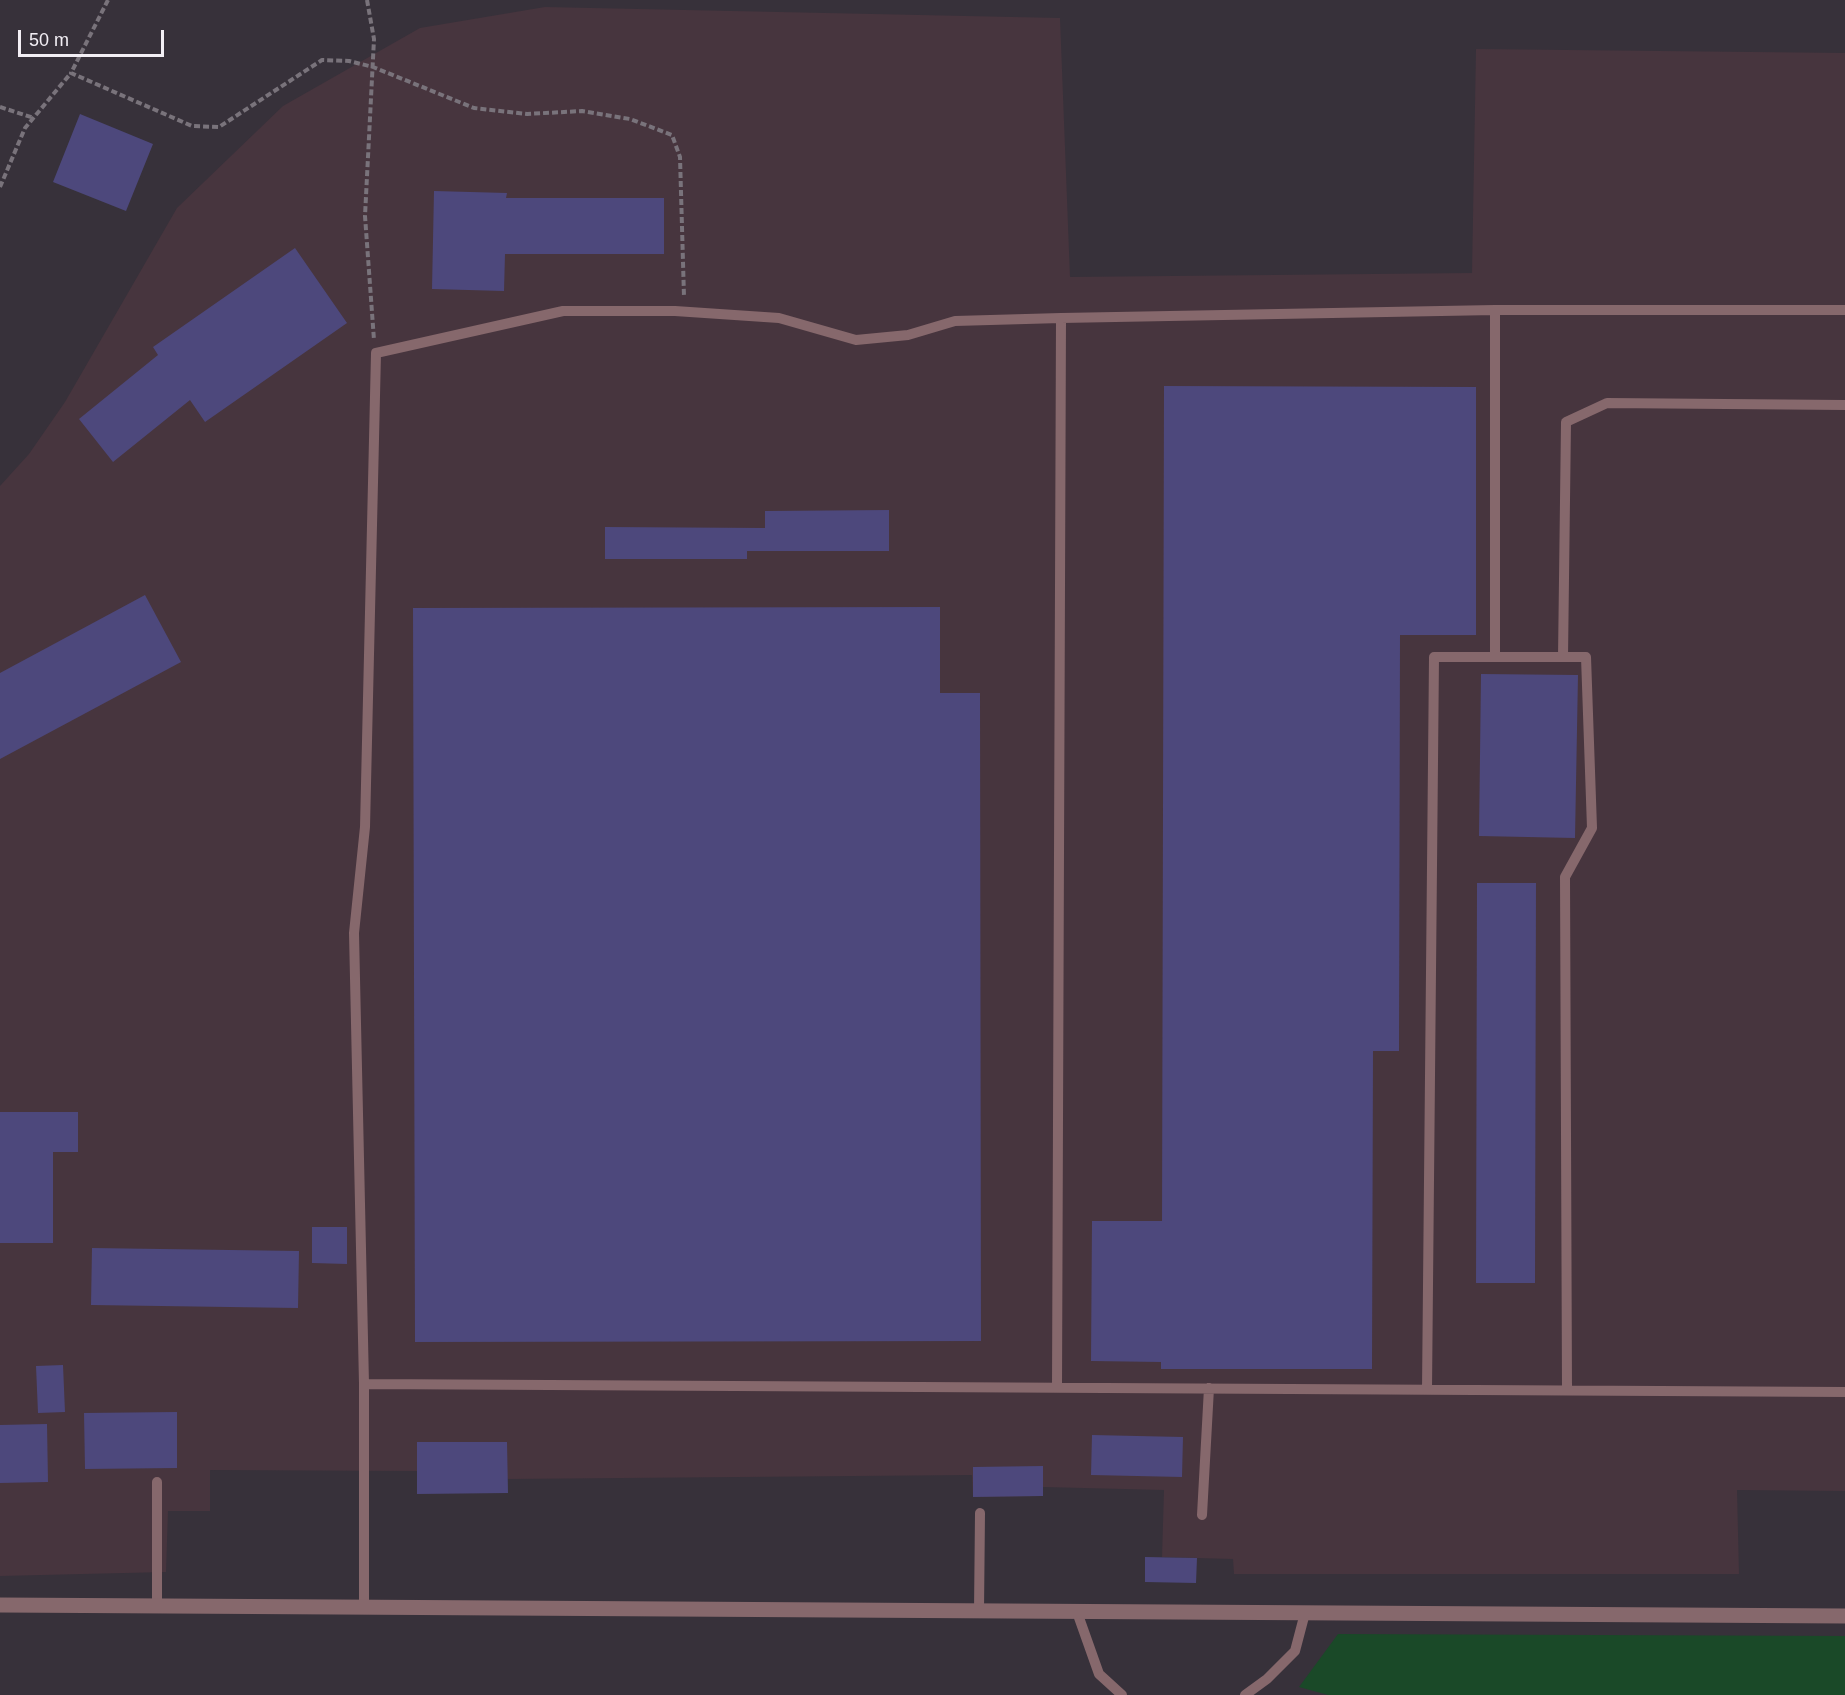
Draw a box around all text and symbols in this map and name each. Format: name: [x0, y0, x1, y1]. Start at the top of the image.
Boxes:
scale bar: [21, 18, 166, 56]
text: 50 m: [29, 30, 69, 50]

